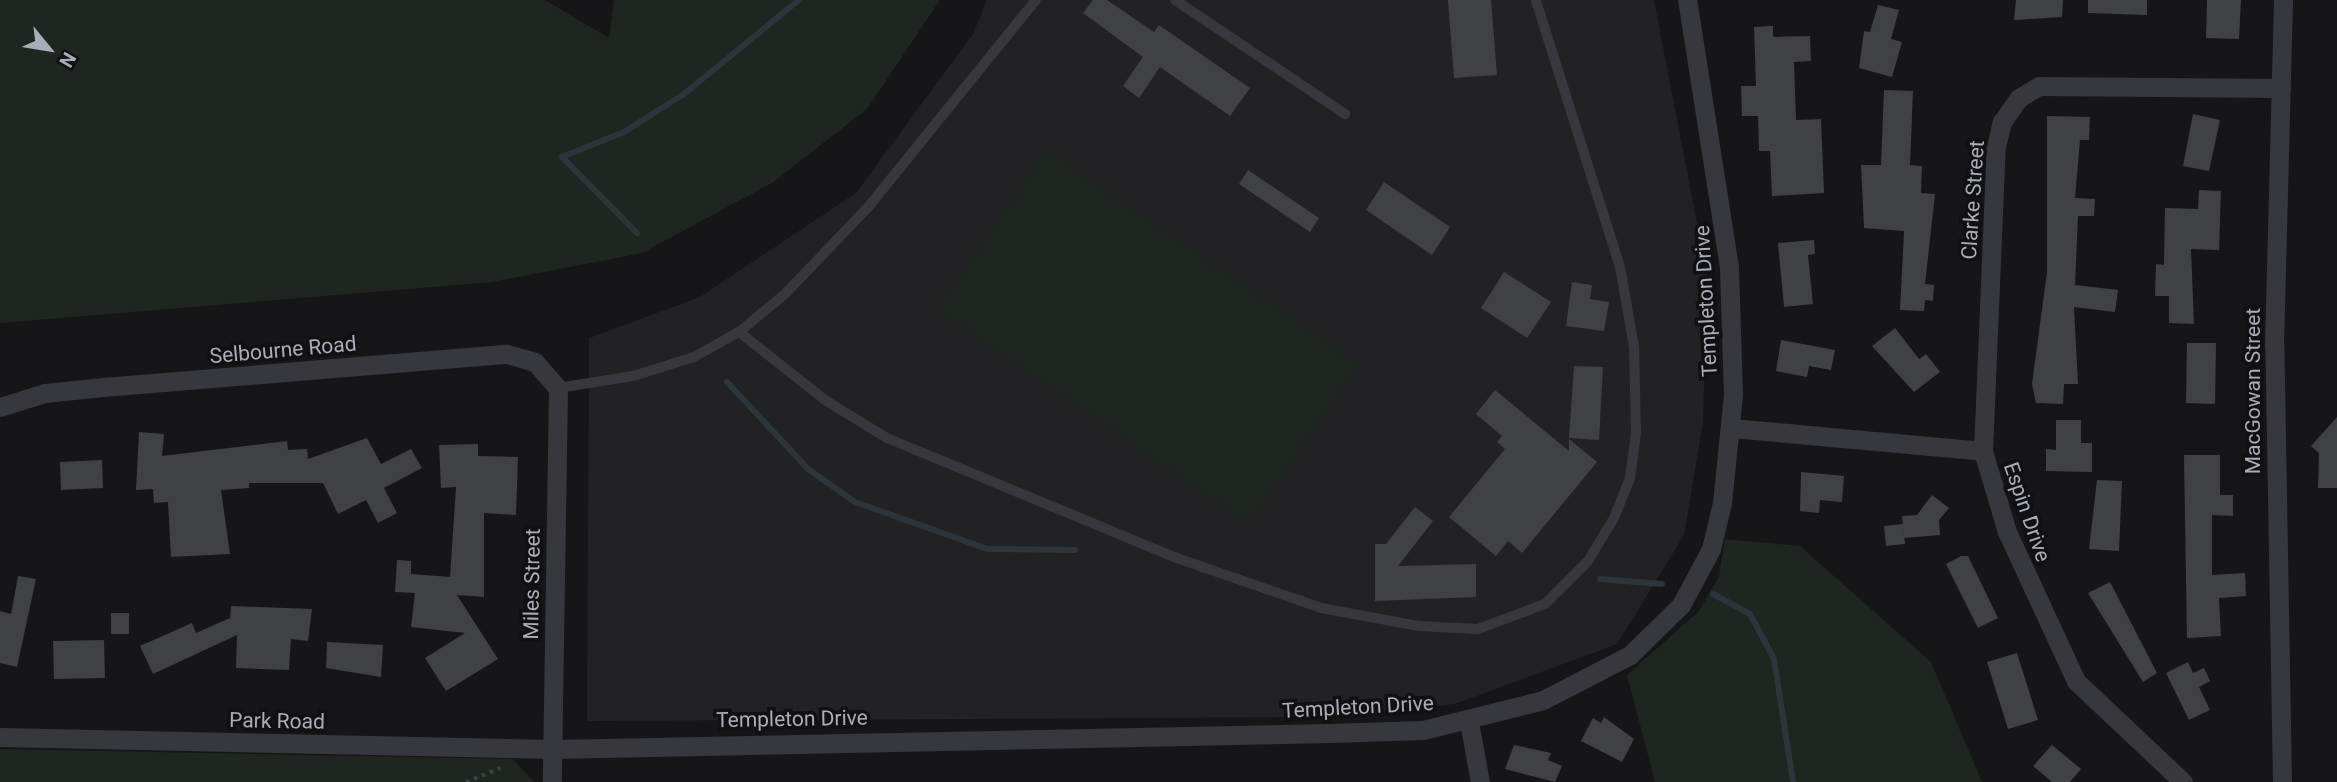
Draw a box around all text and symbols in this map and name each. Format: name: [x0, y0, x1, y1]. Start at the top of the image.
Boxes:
north arrow: [14, 14, 84, 84]
text: N: [54, 48, 81, 71]
street label: Clarke Street: [1956, 140, 1990, 260]
street label: Templeton Drive: [1689, 225, 1723, 377]
street label: MacGowan Street: [2240, 308, 2266, 474]
street label: Selbourne Road: [209, 331, 357, 369]
street label: Espin Drive: [1998, 459, 2056, 565]
street label: Miles Street: [518, 528, 546, 640]
street label: Templeton Drive: [1282, 690, 1434, 724]
street label: Templeton Drive: [716, 705, 868, 733]
street label: Park Road: [229, 708, 325, 734]

